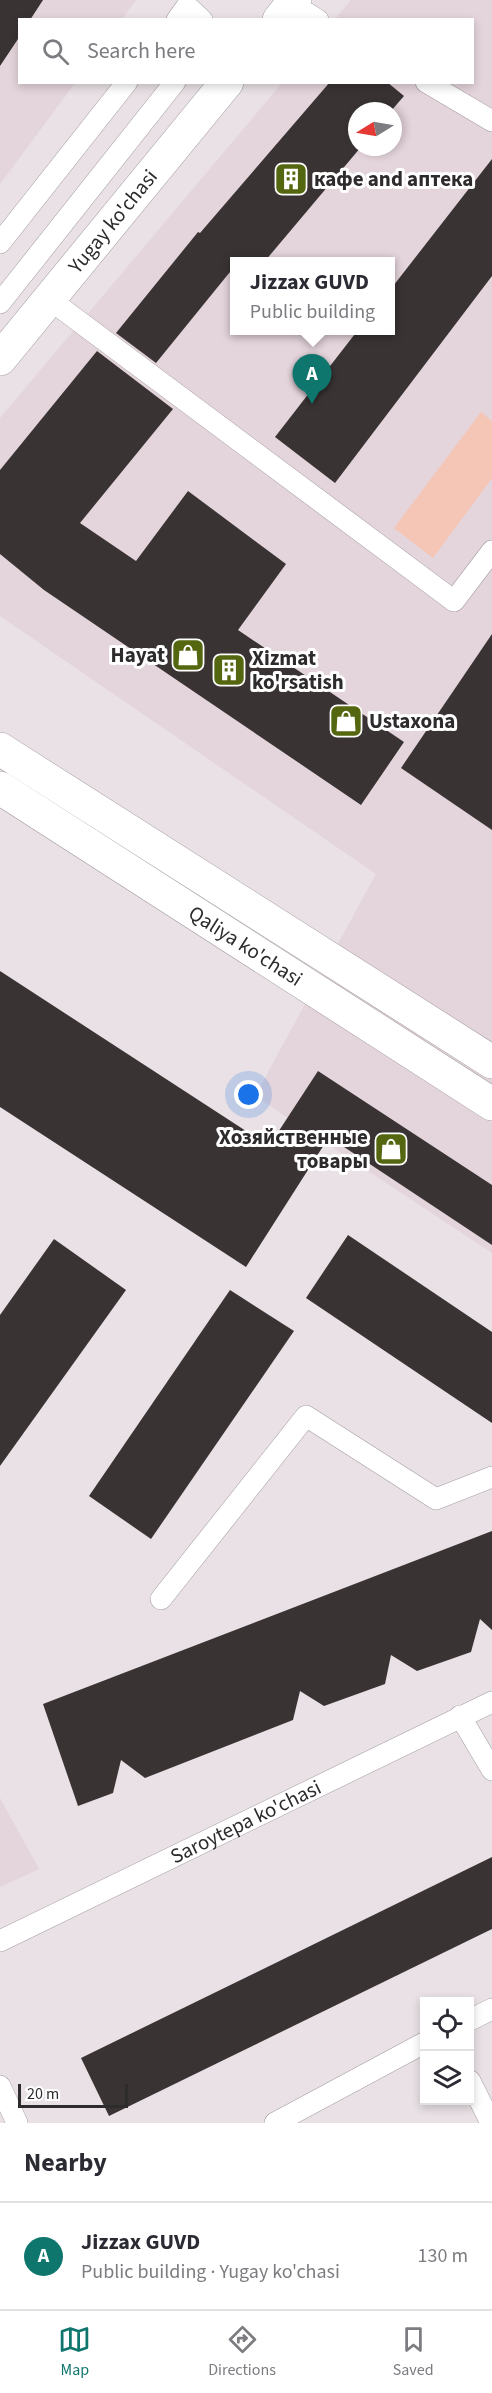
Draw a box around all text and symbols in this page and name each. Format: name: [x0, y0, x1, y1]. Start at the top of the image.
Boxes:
search box: [18, 18, 474, 84]
icon: search: [39, 35, 72, 68]
text: Search here: [87, 35, 195, 67]
north arrow: [348, 102, 402, 156]
building icon: кафе and аптека: [273, 161, 309, 197]
street label: Yugay ko'chasi: [60, 163, 165, 281]
place label: кафе and аптека: [314, 164, 473, 194]
popup: [230, 257, 395, 335]
text: Jizzax GUVD: [250, 266, 369, 298]
text: Public building: [250, 298, 375, 326]
pin: A: [292, 354, 332, 404]
shop icon: Hayat: [170, 637, 206, 673]
place label: Hayat: [111, 640, 165, 670]
place label: Xizmat ko'rsatish: [252, 643, 344, 697]
building icon: Xizmat ko'rsatish: [211, 652, 247, 688]
shop icon: Ustaxona: [328, 703, 364, 739]
place label: Ustaxona: [369, 706, 455, 736]
street label: Qaliya ko'chasi: [183, 898, 309, 994]
your location: [234, 1080, 263, 1109]
place label: Хозяйственные товары: [219, 1122, 368, 1176]
shop icon: Хозяйственные товары: [373, 1131, 409, 1167]
street label: Saroytepa ko'chasi: [165, 1772, 326, 1871]
map controls: [420, 1997, 474, 2105]
button: locate: [420, 1997, 474, 2051]
button: layers: [420, 2051, 474, 2105]
scale bar: [18, 2081, 128, 2108]
text: 20 m: [27, 2083, 59, 2105]
text: Nearby: [24, 2144, 107, 2181]
text: Jizzax GUVD: [81, 2226, 200, 2258]
text: A: [38, 2242, 49, 2270]
text: 130 m: [418, 2242, 468, 2270]
text: Public building · Yugay ko'chasi: [81, 2258, 340, 2286]
tab: Map: [58, 2323, 91, 2381]
tab: Directions: [208, 2323, 276, 2381]
tab: Saved: [393, 2323, 434, 2381]

